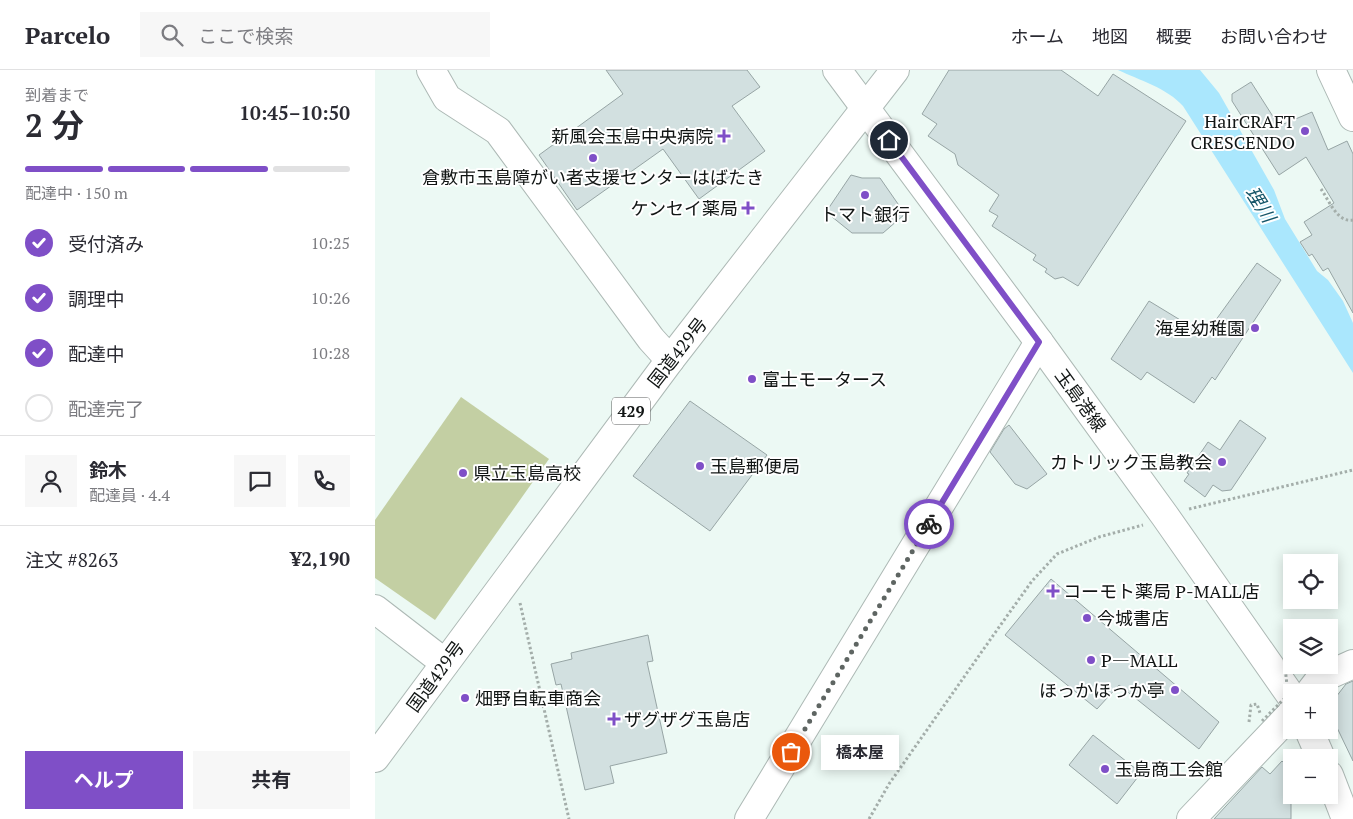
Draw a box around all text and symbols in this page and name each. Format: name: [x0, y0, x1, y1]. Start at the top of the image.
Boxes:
search box: [140, 12, 490, 57]
text: Parcelo: [25, 19, 110, 51]
icon: search: [158, 21, 186, 49]
text: ここで検索: [198, 23, 293, 48]
text: ホーム: [1011, 24, 1064, 48]
text: 地図: [1092, 24, 1128, 48]
text: 概要: [1156, 24, 1192, 48]
text: お問い合わせ: [1220, 24, 1328, 48]
text: 到着まで: [25, 84, 89, 106]
text: 10:45–10:50: [239, 100, 350, 125]
text: 2 分: [25, 104, 84, 146]
place label: HairCRAFT CRESCENDO: [1191, 109, 1295, 154]
pin: [868, 119, 910, 161]
place label: 新風会玉島中央病院: [551, 124, 713, 148]
marker: HairCRAFT CRESCENDO: [1299, 125, 1311, 137]
icon: home: [875, 126, 903, 154]
marker: 新風会玉島中央病院: [717, 129, 731, 143]
marker: 倉敷市玉島障がい者支援センターはばたき: [587, 152, 599, 164]
place label: 倉敷市玉島障がい者支援センターはばたき: [422, 165, 764, 189]
water label: 理川: [1240, 181, 1283, 228]
text: 配達中 · 150 m: [25, 182, 128, 204]
marker: トマト銀行: [859, 189, 871, 201]
place label: ケンセイ薬局: [631, 196, 738, 220]
marker: ケンセイ薬局: [742, 202, 754, 214]
place label: トマト銀行: [820, 202, 910, 226]
icon: check: [25, 229, 53, 257]
text: 受付済み: [68, 231, 144, 256]
text: 10:25: [311, 232, 350, 254]
icon: check: [25, 284, 53, 312]
text: 調理中: [68, 286, 125, 311]
text: 10:26: [311, 287, 350, 309]
street label: 国道429号: [642, 312, 712, 392]
place label: 海星幼稚園: [1155, 316, 1245, 340]
marker: 海星幼稚園: [1249, 322, 1261, 334]
icon: check: [25, 339, 53, 367]
text: 配達中: [68, 341, 125, 366]
text: 10:28: [311, 342, 350, 364]
street label: 玉島港線: [1050, 364, 1112, 436]
place label: 富士モータース: [762, 367, 887, 391]
marker: 富士モータース: [746, 373, 758, 385]
text: 配達完了: [68, 396, 144, 421]
road number: 429: [612, 398, 650, 424]
place label: カトリック玉島教会: [1050, 450, 1212, 474]
place label: 玉島郵便局: [710, 454, 800, 478]
button: person: [25, 455, 77, 507]
button: chat: [234, 455, 286, 507]
button: phone: [298, 455, 350, 507]
marker: カトリック玉島教会: [1216, 456, 1228, 468]
text: 鈴木: [89, 457, 127, 482]
marker: 玉島郵便局: [694, 460, 706, 472]
place label: 県立玉島高校: [473, 461, 581, 485]
marker: 県立玉島高校: [457, 467, 469, 479]
text: 配達員 · 4.4: [89, 484, 170, 506]
courier: [904, 499, 954, 549]
icon: bike: [915, 510, 943, 538]
text: ¥2,190: [291, 546, 350, 571]
text: 注文 #8263: [25, 547, 118, 572]
map controls: [1283, 554, 1338, 804]
button: locate: [1283, 554, 1338, 609]
place label: コーモト薬局 P-MALL店: [1063, 579, 1259, 603]
marker: コーモト薬局 P-MALL店: [1047, 585, 1059, 597]
place label: 今城書店: [1097, 606, 1169, 630]
marker: 今城書店: [1081, 612, 1093, 624]
button: layers: [1283, 619, 1338, 674]
street label: 国道429号: [401, 635, 469, 717]
place label: P―MALL: [1101, 648, 1178, 672]
marker: P―MALL: [1085, 654, 1097, 666]
place label: ほっかほっか亭: [1039, 678, 1165, 702]
marker: ほっかほっか亭: [1169, 684, 1181, 696]
button: +: [1283, 684, 1338, 739]
place label: 畑野自転車商会: [475, 686, 601, 710]
marker: 畑野自転車商会: [459, 692, 471, 704]
place label: ザグザグ玉島店: [624, 707, 750, 731]
marker: ザグザグ玉島店: [608, 713, 620, 725]
pin: [770, 731, 812, 773]
callout: 橋本屋: [821, 734, 899, 770]
icon: bag: [777, 738, 805, 766]
text: 橋本屋: [836, 741, 884, 763]
button: −: [1283, 749, 1338, 804]
button: ヘルプ: [25, 751, 183, 809]
button: 共有: [193, 751, 350, 809]
place label: 玉島商工会館: [1115, 757, 1223, 781]
marker: 玉島商工会館: [1099, 763, 1111, 775]

